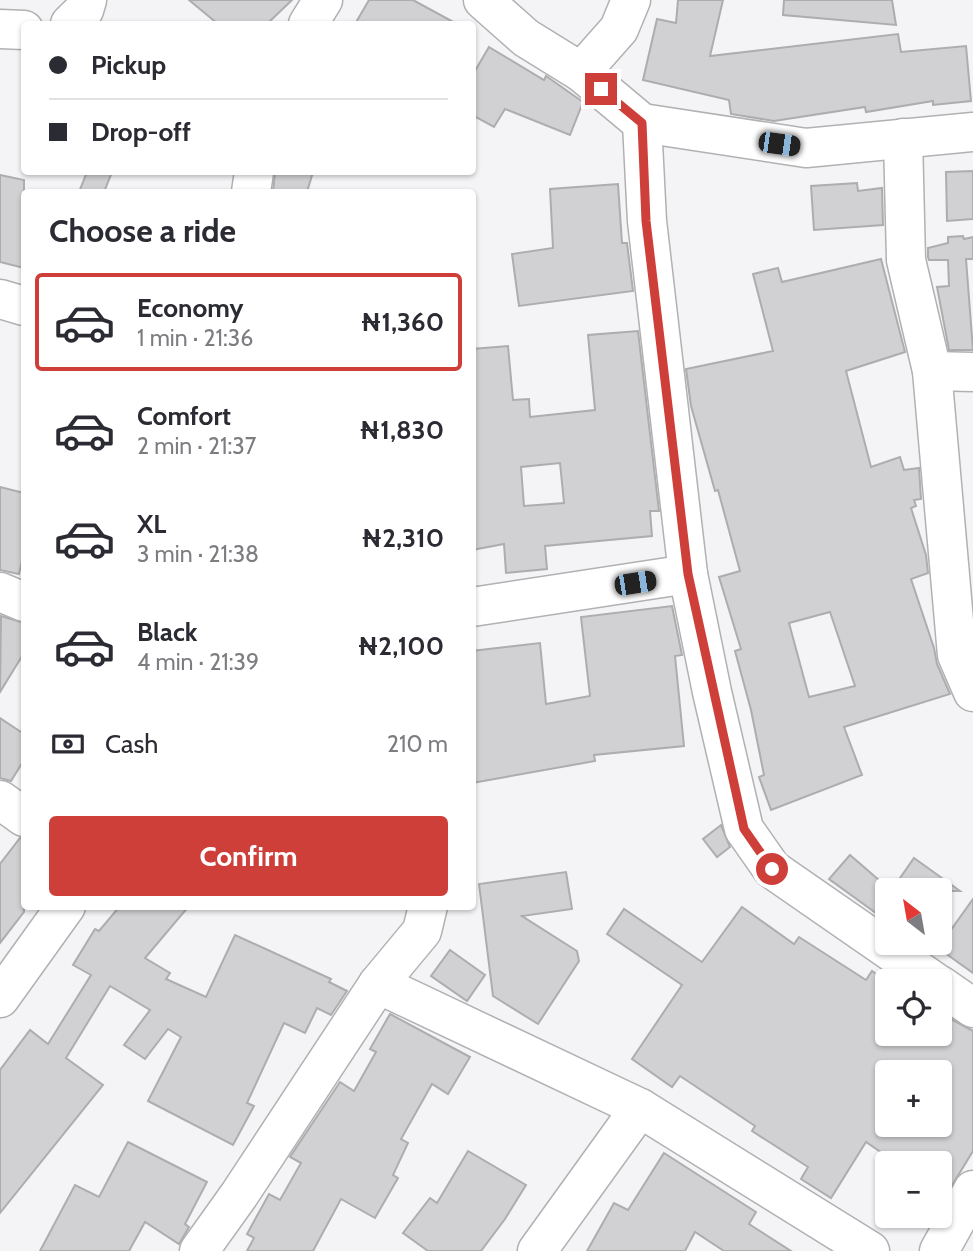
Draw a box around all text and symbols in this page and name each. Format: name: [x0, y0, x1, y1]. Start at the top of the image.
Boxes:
text: Pickup: [91, 49, 166, 81]
route end: [585, 73, 617, 105]
text: Drop-off: [91, 116, 191, 148]
car: [757, 131, 802, 157]
text: Choose a ride: [49, 211, 236, 250]
icon: car: [53, 291, 116, 354]
text: Economy: [137, 292, 243, 324]
text: ₦1,360: [360, 306, 444, 338]
text: 1 min · 21:36: [137, 324, 253, 352]
icon: car: [53, 399, 116, 462]
text: Comfort: [137, 400, 231, 432]
text: ₦1,830: [359, 414, 444, 446]
text: 2 min · 21:37: [137, 432, 256, 460]
icon: car: [53, 507, 116, 570]
text: XL: [137, 508, 166, 540]
text: ₦2,310: [361, 522, 444, 554]
text: 3 min · 21:38: [137, 540, 259, 568]
car: [613, 569, 658, 597]
icon: car: [53, 615, 116, 678]
text: Black: [137, 616, 197, 648]
text: ₦2,100: [357, 630, 444, 662]
text: 4 min · 21:39: [137, 648, 259, 676]
icon: cash: [49, 725, 87, 763]
text: Cash: [105, 728, 158, 760]
text: 210 m: [387, 730, 448, 758]
button: Confirm: [49, 816, 448, 896]
route start: [756, 853, 788, 885]
north arrow: [875, 878, 952, 956]
map controls: [875, 878, 952, 1228]
button: locate: [875, 969, 952, 1046]
button: +: [875, 1060, 952, 1137]
button: −: [875, 1151, 952, 1228]

